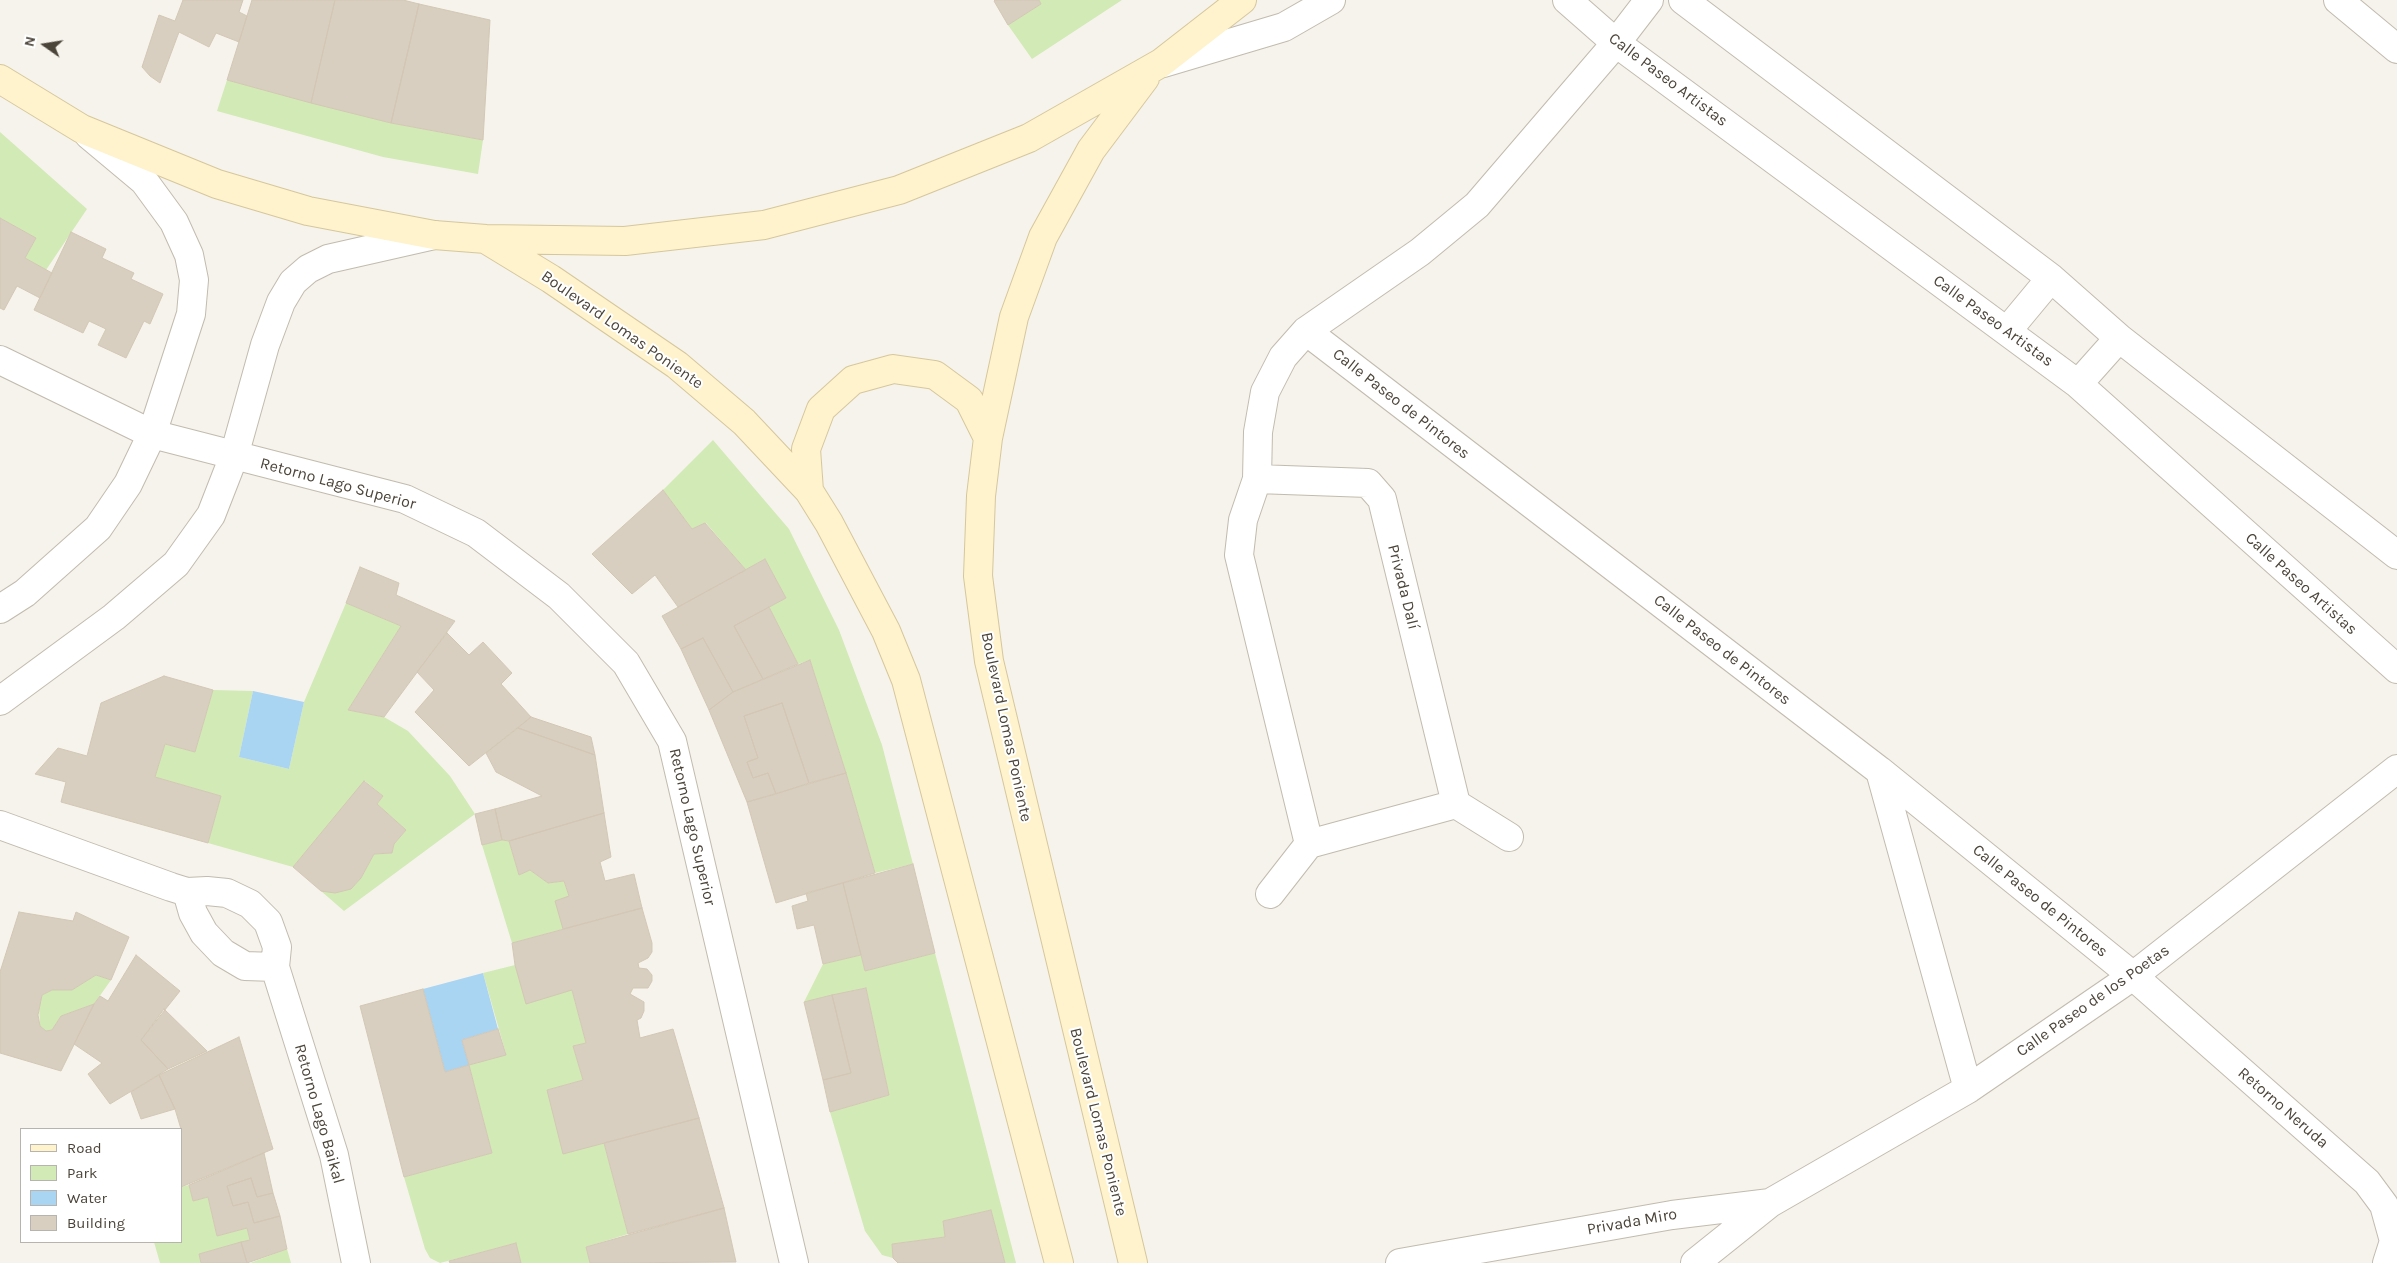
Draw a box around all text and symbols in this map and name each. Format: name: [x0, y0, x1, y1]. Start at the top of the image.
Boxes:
north arrow: [20, 20, 70, 70]
street label: Calle Paseo Artistas: [1605, 29, 1731, 131]
text: N: [20, 35, 39, 48]
street label: Boulevard Lomas Poniente: [537, 267, 707, 393]
street label: Calle Paseo Artistas: [1929, 271, 2057, 371]
street label: Calle Paseo de Pintores: [1329, 345, 1473, 463]
street label: Retorno Lago Superior: [258, 454, 418, 514]
street label: Calle Paseo Artistas: [2241, 529, 2361, 639]
street label: Privada Dalí: [1383, 542, 1423, 632]
street label: Calle Paseo de Pintores: [1650, 591, 1794, 709]
street label: Boulevard Lomas Poniente: [977, 630, 1035, 824]
street label: Retorno Lago Superior: [665, 747, 719, 907]
street label: Calle Paseo de Pintores: [1969, 841, 2111, 961]
street label: Calle Paseo de los Poetas: [2013, 941, 2173, 1061]
street label: Boulevard Lomas Poniente: [1065, 1026, 1131, 1218]
street label: Retorno Lago Baikal: [290, 1042, 348, 1186]
street label: Retorno Neruda: [2234, 1063, 2332, 1153]
legend: [20, 1128, 182, 1243]
text: Road: [67, 1139, 102, 1157]
text: Park: [67, 1164, 97, 1182]
text: Water: [67, 1189, 107, 1207]
street label: Privada Miro: [1585, 1205, 1679, 1239]
text: Building: [67, 1214, 125, 1232]

